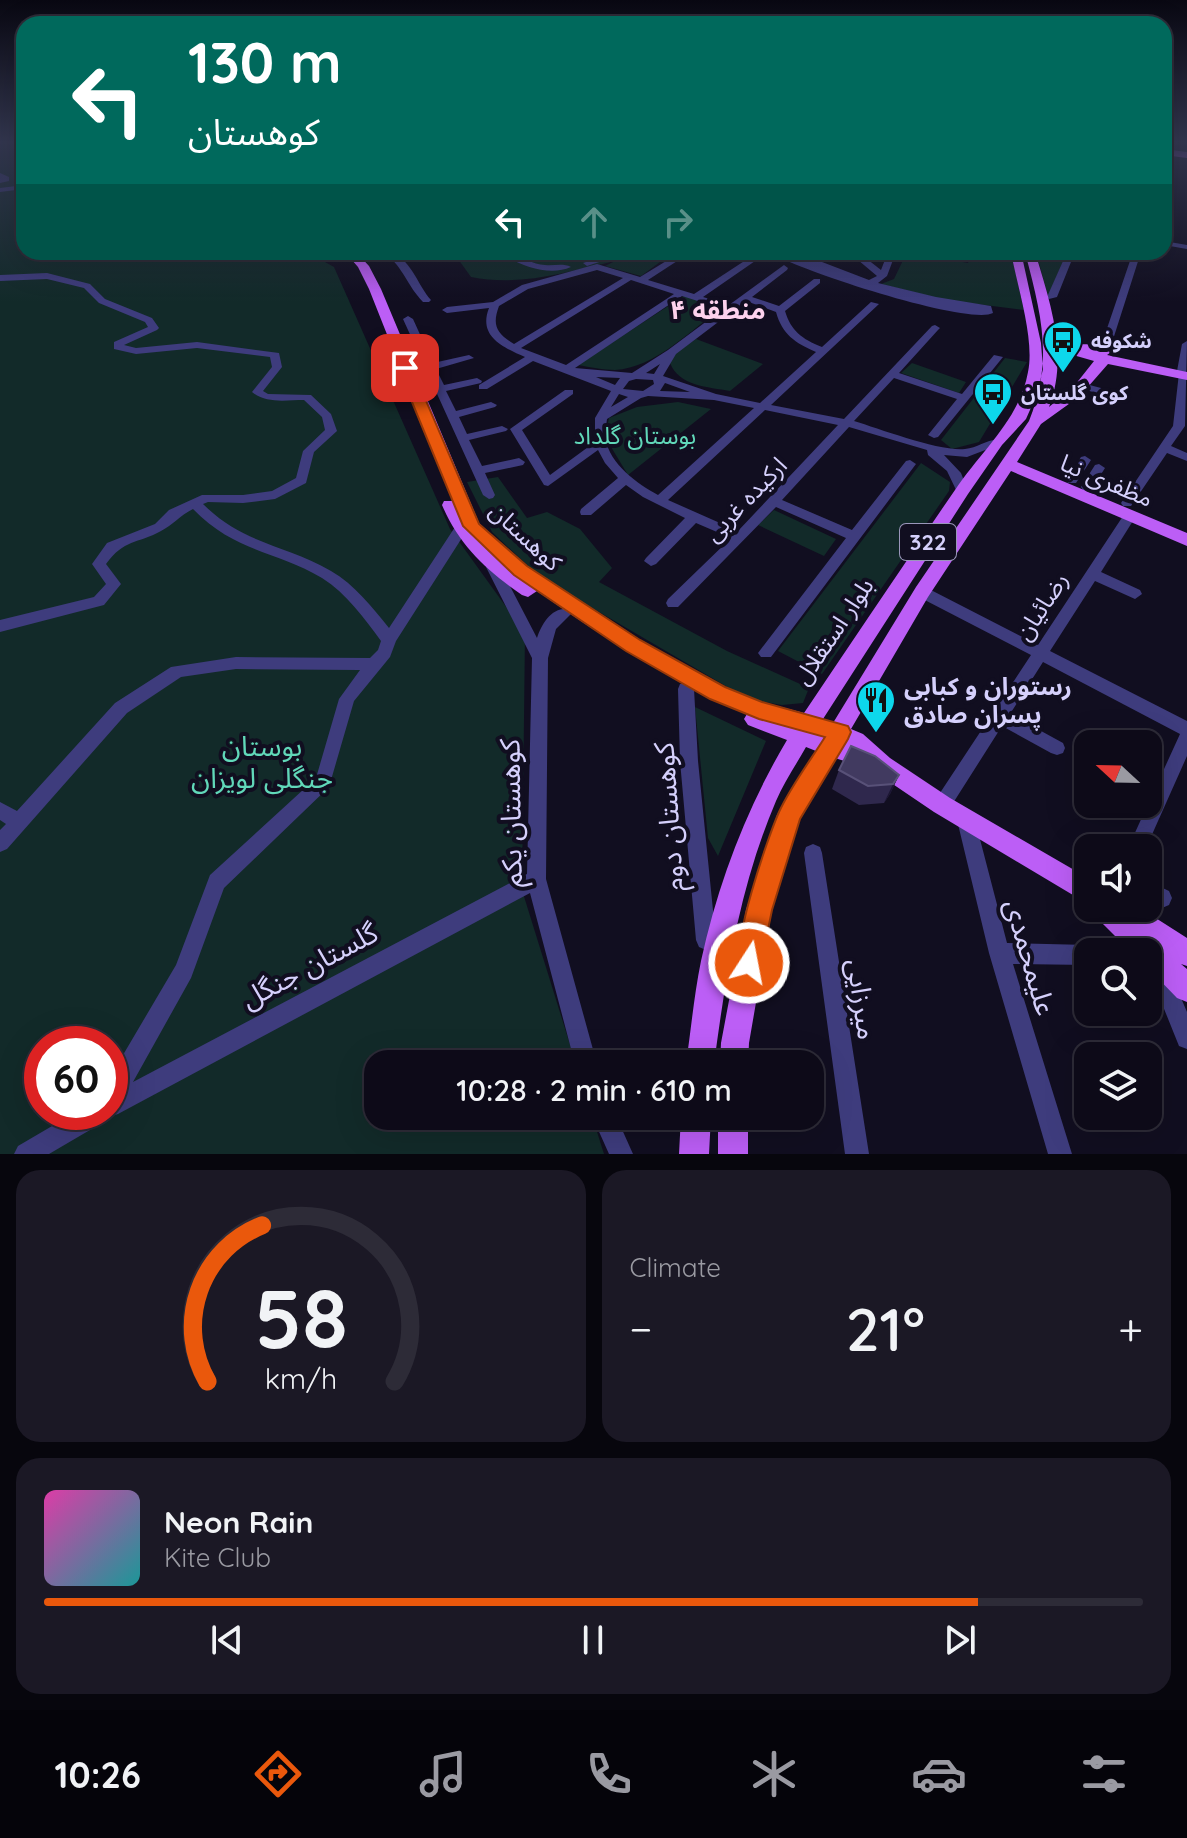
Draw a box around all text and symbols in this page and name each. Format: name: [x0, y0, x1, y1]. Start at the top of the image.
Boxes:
text: 130 m: [188, 27, 342, 97]
icon: left: [56, 48, 160, 152]
text: کوهستان: [188, 109, 320, 154]
icon: left: [488, 200, 532, 244]
icon: ahead: [572, 200, 616, 244]
icon: right: [656, 200, 700, 244]
district label: منطقه ۴: [670, 293, 766, 326]
bus stop icon: شکوفه: [1042, 319, 1084, 374]
place label: شکوفه: [1091, 328, 1152, 353]
pin: [371, 334, 439, 402]
icon: arrive: [383, 346, 427, 390]
bus stop icon: کوی گلستان: [972, 371, 1014, 426]
place label: کوی گلستان: [1021, 380, 1129, 405]
park label: بوستان گلداد: [574, 420, 696, 450]
street label: مظفری نیا: [1056, 447, 1158, 513]
street label: ارکیده غربی: [697, 450, 793, 548]
street label: کوهستان: [484, 495, 569, 578]
road number: 322: [900, 524, 956, 560]
street label: رضائیان: [1008, 566, 1074, 646]
street label: بلوار استقلال: [786, 572, 880, 690]
place label: رستوران و کبابی پسران صادق: [904, 671, 1072, 731]
restaurant icon: رستوران و کبابی پسران صادق: [855, 679, 897, 734]
park label: بوستان جنگلی لویزان: [191, 728, 333, 795]
north arrow: [1074, 730, 1162, 818]
map controls: [1074, 730, 1162, 1130]
street label: کوهستان یکم: [491, 738, 534, 887]
street label: کوهستان دوم: [645, 740, 695, 893]
button: sound: [1074, 834, 1162, 922]
street label: علیمحمدی: [998, 895, 1064, 1019]
street label: گلستان جنگل: [235, 914, 384, 1016]
position arrow: [707, 921, 791, 1005]
button: search: [1074, 938, 1162, 1026]
street label: میرزایی: [840, 956, 886, 1042]
speed limit sign: 60: [24, 1026, 128, 1130]
button: layers: [1074, 1042, 1162, 1130]
text: 10:28 · 2 min · 610 m: [456, 1071, 732, 1109]
text: Climate: [630, 1251, 721, 1284]
text: 58: [254, 1265, 348, 1369]
text: 21°: [846, 1291, 925, 1366]
text: −: [630, 1301, 652, 1356]
text: +: [1118, 1301, 1143, 1356]
text: km/h: [264, 1360, 337, 1396]
text: Neon Rain: [164, 1503, 313, 1541]
text: Kite Club: [164, 1541, 271, 1574]
icon: previous: [205, 1618, 249, 1662]
icon: pause: [571, 1618, 615, 1662]
icon: next: [938, 1618, 982, 1662]
icon: directions: [250, 1746, 306, 1802]
icon: music: [415, 1746, 471, 1802]
icon: phone: [581, 1746, 637, 1802]
icon: climate: [746, 1746, 802, 1802]
icon: car: [911, 1746, 967, 1802]
icon: filters: [1076, 1746, 1132, 1802]
text: 10:26: [55, 1752, 141, 1797]

